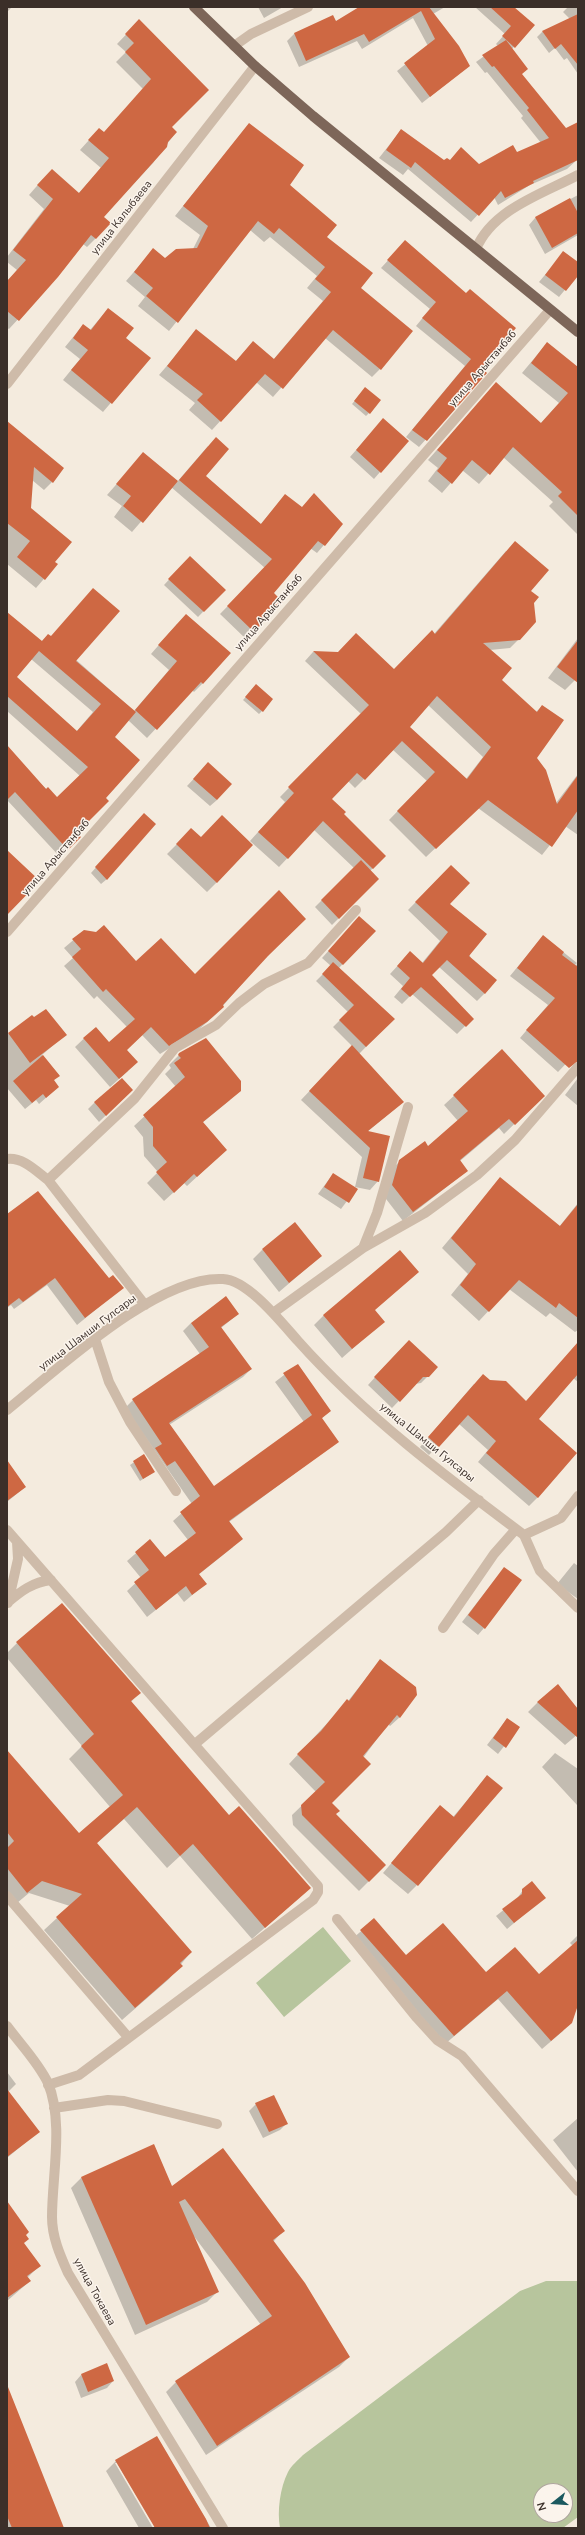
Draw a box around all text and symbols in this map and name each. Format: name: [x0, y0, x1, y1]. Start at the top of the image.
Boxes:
street label: улица Калыбаева: [89, 178, 155, 258]
street label: улица Арыстанбаб: [446, 328, 520, 410]
street label: улица Арыстанбаб: [232, 572, 306, 654]
street label: улица Арыстанбаб: [19, 817, 93, 899]
street label: улица Шамши Гулсары: [37, 1292, 139, 1374]
street label: улица Шамши Гулсары: [377, 1401, 477, 1485]
street label: улица Токаева: [70, 2256, 118, 2328]
north arrow: [533, 2483, 573, 2523]
text: N: [534, 2500, 550, 2512]

